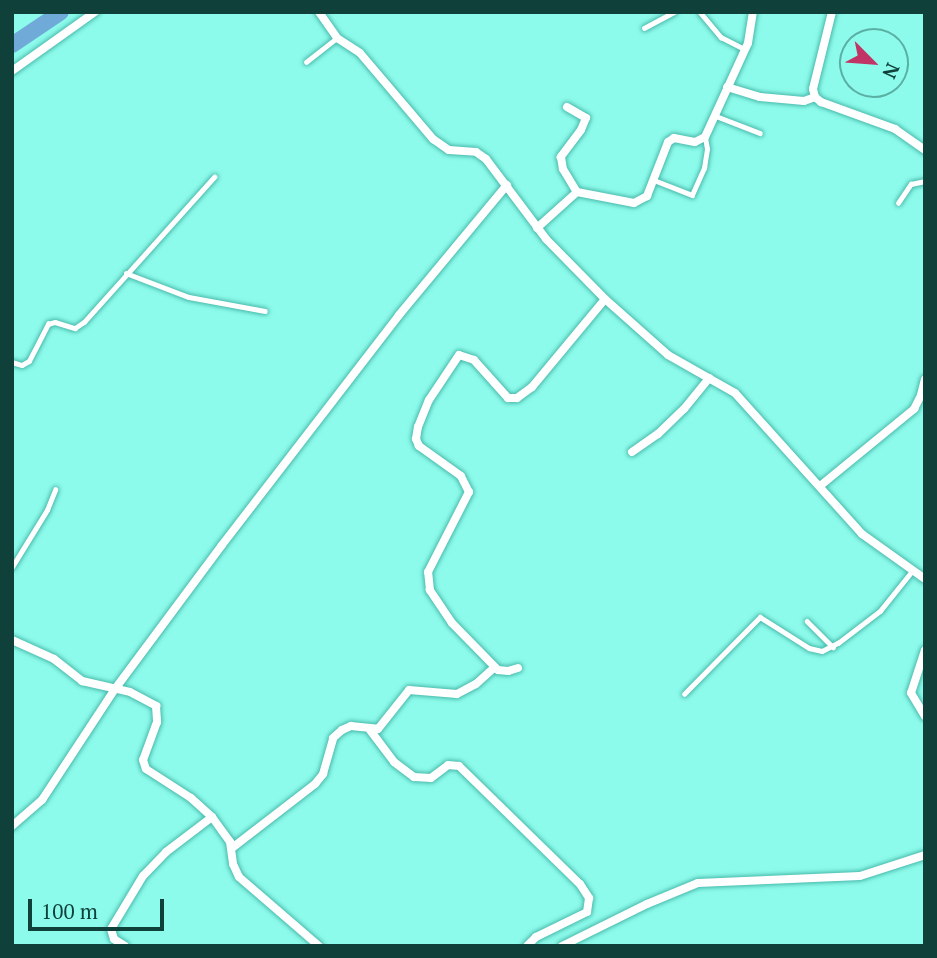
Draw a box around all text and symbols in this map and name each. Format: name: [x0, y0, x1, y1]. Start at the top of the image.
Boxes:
north arrow: [839, 28, 909, 98]
text: N: [877, 59, 906, 83]
scale bar: [32, 884, 168, 928]
text: 100 m: [41, 897, 98, 925]

